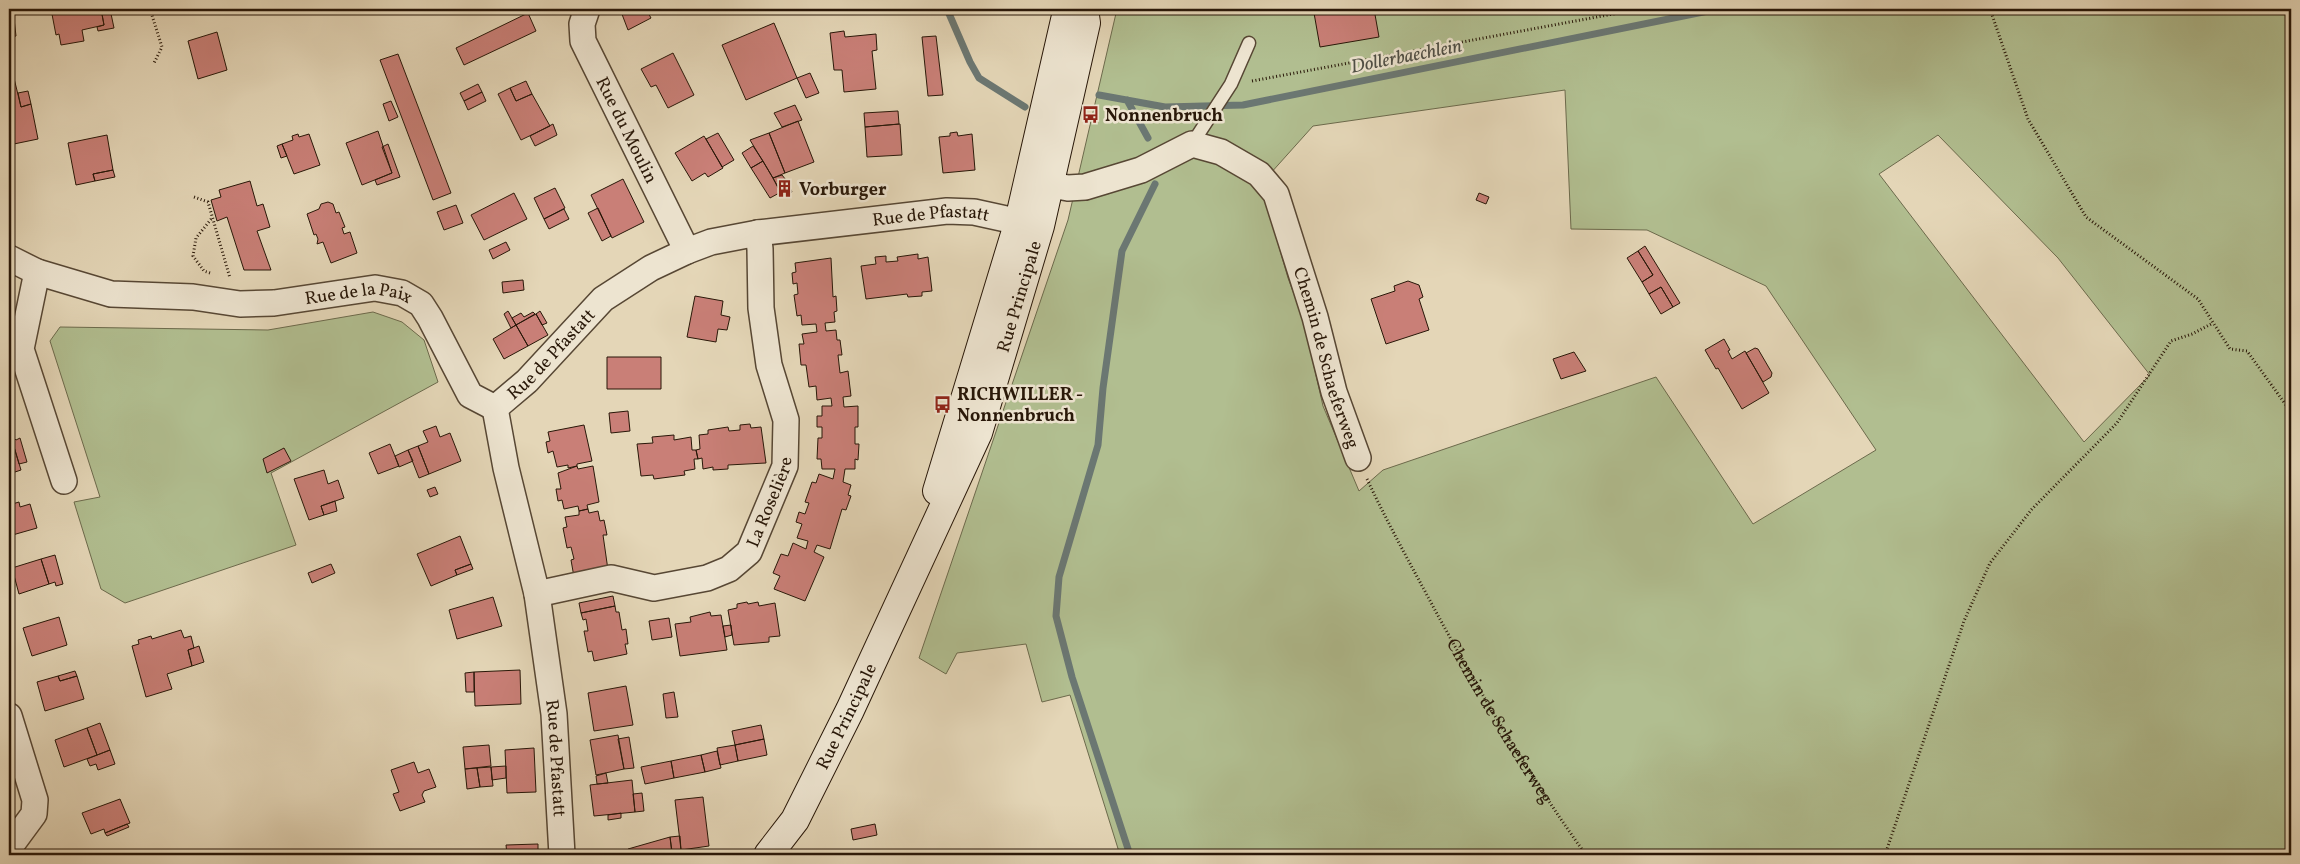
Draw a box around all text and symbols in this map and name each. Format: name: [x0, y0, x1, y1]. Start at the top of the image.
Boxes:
water label: Dollerbaechlein: [1348, 33, 1464, 80]
street label: Rue du Moulin: [589, 73, 663, 188]
place label: Nonnenbruch: [1105, 104, 1223, 129]
bus stop icon: Nonnenbruch: [1081, 105, 1101, 125]
place label: Vorburger: [799, 178, 887, 203]
building icon: Vorburger: [775, 179, 795, 199]
street label: Rue de Pfastatt: [871, 200, 991, 234]
street label: Rue Principale: [992, 238, 1049, 356]
street label: Chemin de Schaeferweg: [1286, 264, 1365, 452]
street label: Rue de la Paix: [303, 277, 417, 312]
street label: Rue de Pfastatt: [503, 304, 602, 406]
place label: RICHWILLER - Nonnenbruch: [957, 383, 1083, 429]
bus stop icon: RICHWILLER - Nonnenbruch: [933, 394, 953, 414]
street label: La Roselière: [741, 457, 799, 552]
street label: Chemin de Schaeferweg: [1439, 635, 1558, 809]
street label: Rue Principale: [811, 659, 884, 774]
street label: Rue de Pfastatt: [538, 698, 571, 818]

